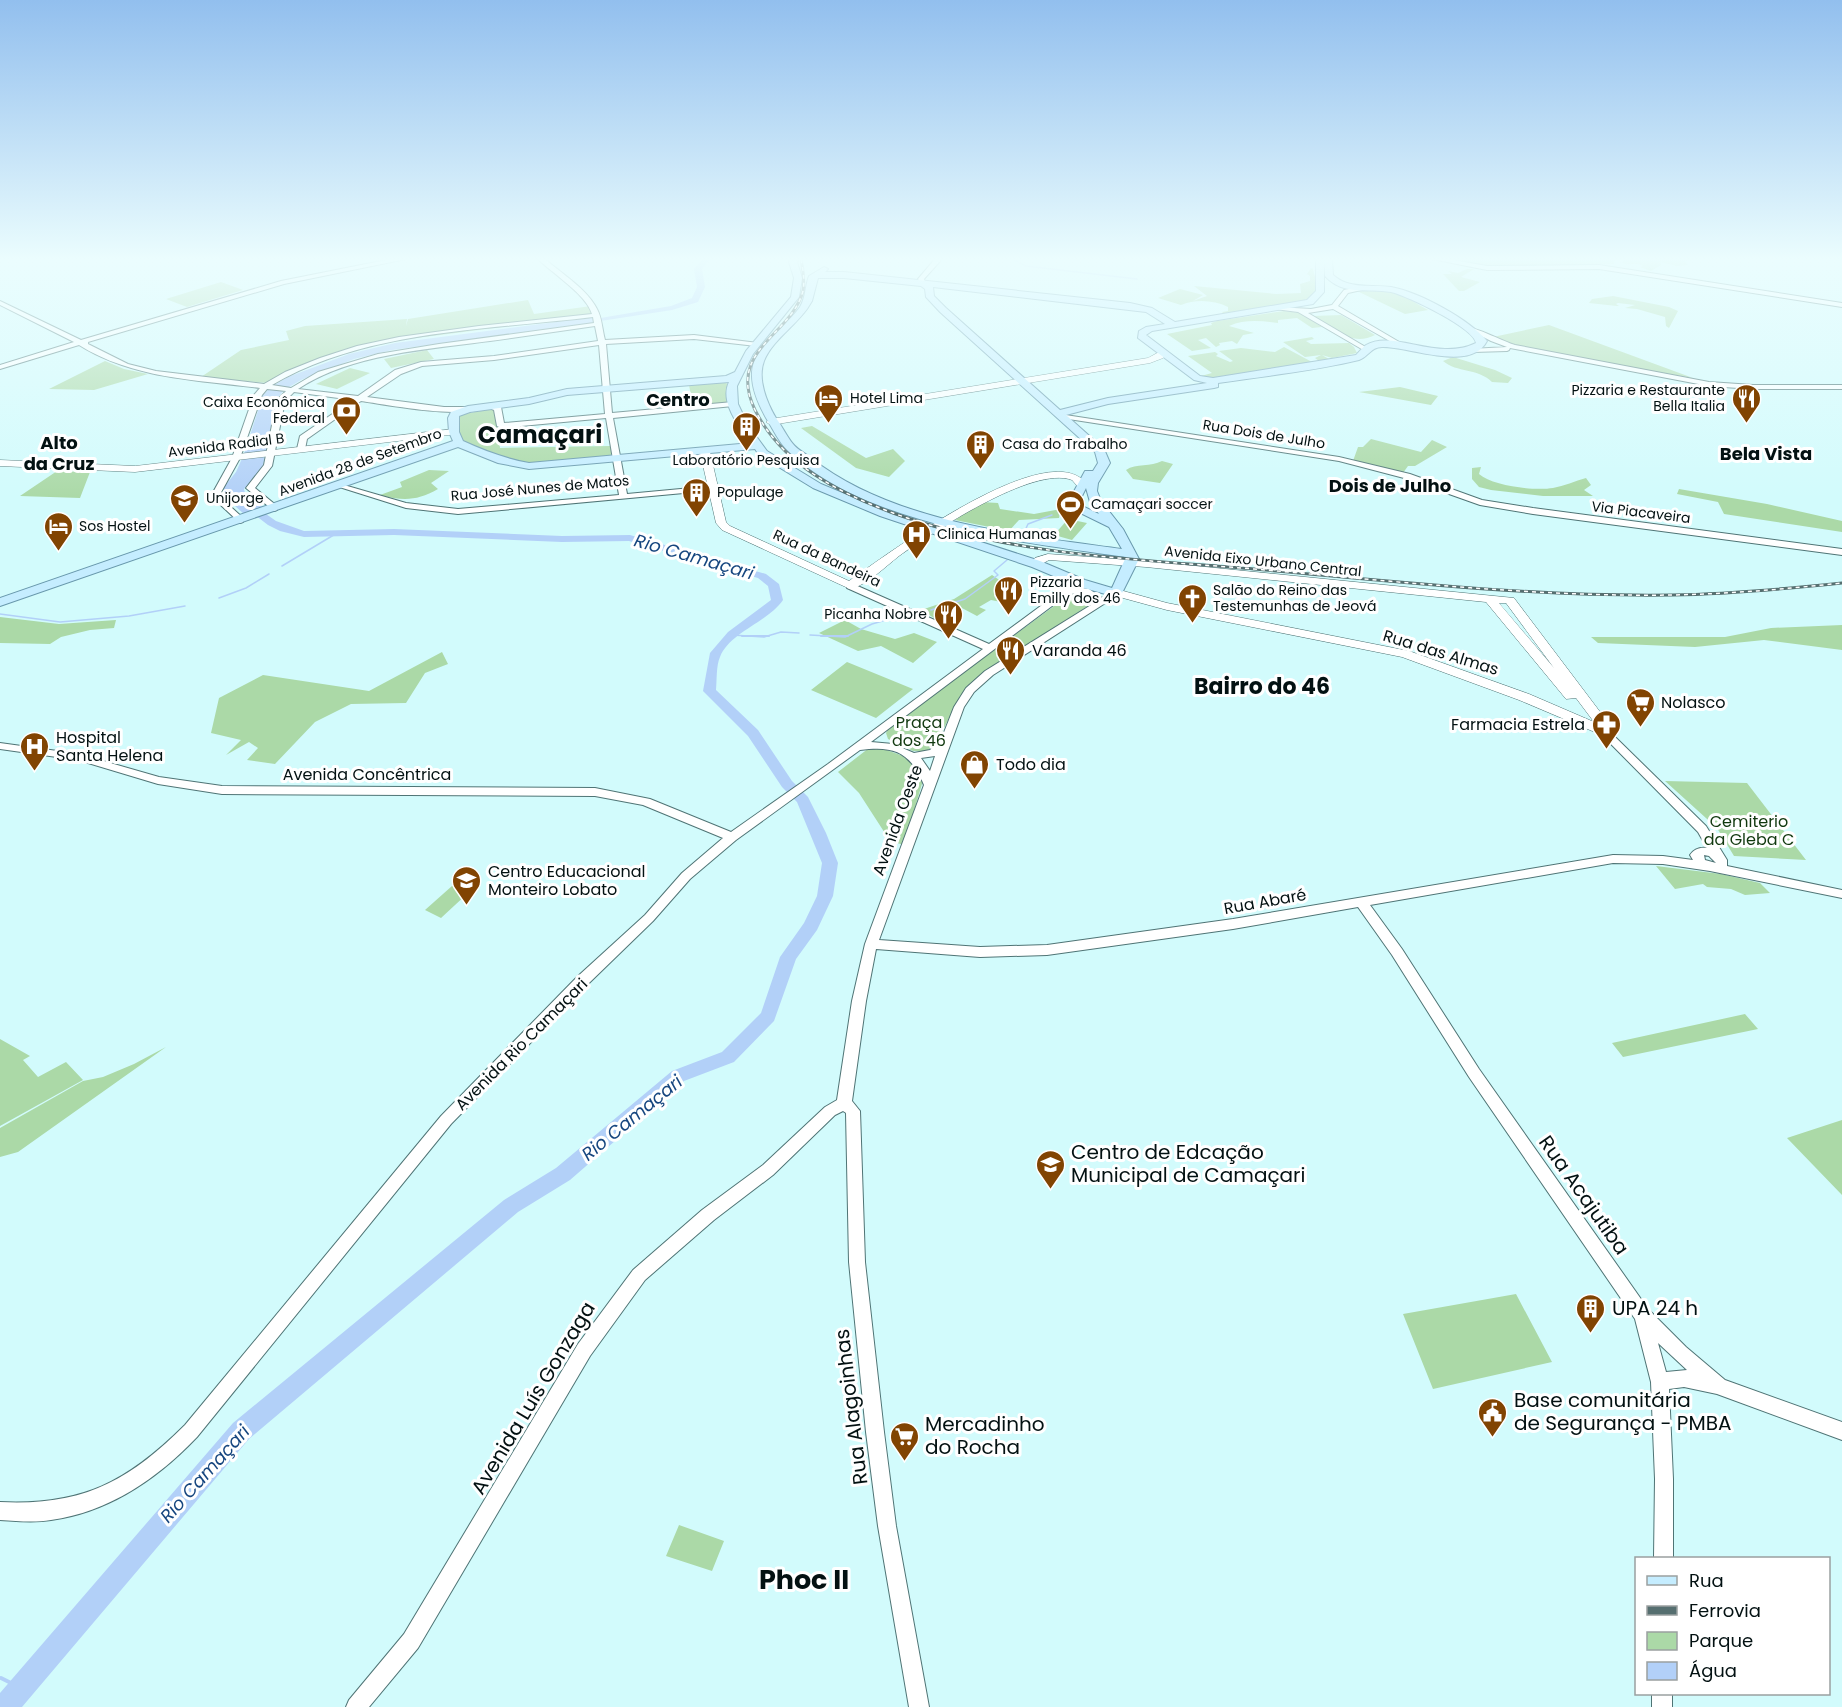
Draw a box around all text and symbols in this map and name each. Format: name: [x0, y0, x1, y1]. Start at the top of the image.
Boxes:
place label: Pizzaria e Restaurante Bella Italia: [1572, 380, 1725, 416]
hotel icon: Hotel Lima: [813, 382, 845, 424]
restaurant icon: Pizzaria e Restaurante Bella Italia: [1730, 382, 1762, 424]
district label: Centro: [646, 387, 710, 412]
place label: Hotel Lima: [850, 388, 923, 408]
place label: Caixa Econômica Federal: [203, 392, 325, 428]
bank icon: Caixa Econômica Federal: [330, 394, 362, 436]
building icon: Laboratório Pesquisa: [730, 410, 762, 452]
street label: Rua Dois de Julho: [1201, 414, 1327, 454]
district label: Camaçari: [478, 418, 602, 451]
street label: Avenida 28 de Setembro: [276, 423, 444, 501]
street label: Avenida Radial B: [167, 428, 285, 462]
building icon: Casa do Trabalho: [965, 428, 997, 470]
district label: Alto da Cruz: [24, 430, 94, 476]
place label: Casa do Trabalho: [1002, 434, 1128, 454]
district label: Bela Vista: [1720, 441, 1812, 466]
place label: Laboratório Pesquisa: [673, 450, 819, 470]
street label: Rua José Nunes de Matos: [450, 470, 630, 506]
district label: Dois de Julho: [1329, 473, 1451, 498]
building icon: Populage: [680, 476, 712, 518]
school or university icon: Unijorge: [169, 482, 201, 524]
place label: Populage: [717, 482, 784, 502]
place label: Unijorge: [206, 488, 264, 508]
sports icon: Camaçari soccer: [1054, 488, 1086, 530]
place label: Camaçari soccer: [1091, 494, 1213, 514]
street label: Via Piacaveira: [1590, 496, 1692, 528]
hotel icon: Sos Hostel: [42, 510, 74, 552]
place label: Sos Hostel: [79, 516, 150, 536]
hospital icon: Clinica Humanas: [900, 518, 932, 560]
street label: Rua da Bandeira: [770, 524, 884, 592]
place label: Clinica Humanas: [937, 524, 1057, 544]
water label: Rio Camaçari: [631, 528, 757, 586]
street label: Avenida Eixo Urbano Central: [1163, 541, 1363, 581]
place label: Pizzaria Emilly dos 46: [1030, 572, 1121, 608]
restaurant icon: Pizzaria Emilly dos 46: [993, 574, 1025, 616]
place label: Salão do Reino das Testemunhas de Jeová: [1213, 580, 1376, 616]
church icon: Salão do Reino das Testemunhas de Jeová: [1176, 582, 1208, 624]
restaurant icon: Picanha Nobre: [932, 598, 964, 640]
place label: Picanha Nobre: [824, 604, 927, 624]
street label: Rua das Almas: [1380, 624, 1501, 681]
restaurant icon: Varanda 46: [995, 634, 1027, 676]
place label: Varanda 46: [1032, 639, 1127, 662]
district label: Bairro do 46: [1194, 671, 1330, 702]
supermarket icon: Nolasco: [1624, 686, 1656, 728]
place label: Nolasco: [1661, 691, 1726, 714]
pharmacy icon: Farmacia Estrela: [1590, 708, 1622, 750]
park label: Praça dos 46: [892, 711, 946, 752]
place label: Farmacia Estrela: [1451, 713, 1585, 736]
place label: Hospital Santa Helena: [56, 726, 163, 767]
hospital icon: Hospital Santa Helena: [19, 730, 51, 772]
shop icon: Todo dia: [959, 748, 991, 790]
place label: Todo dia: [996, 753, 1066, 776]
street label: Avenida Oeste: [867, 761, 928, 879]
street label: Avenida Concêntrica: [283, 763, 451, 786]
park label: Cemiterio da Gleba C: [1704, 810, 1794, 851]
place label: Centro Educacional Monteiro Lobato: [488, 860, 646, 901]
school or university icon: Centro Educacional Monteiro Lobato: [451, 864, 483, 906]
street label: Rua Abaré: [1222, 883, 1308, 920]
street label: Avenida Rio Camaçari: [450, 973, 593, 1116]
water label: Rio Camaçari: [576, 1069, 688, 1166]
street label: Rua Acajutiba: [1532, 1130, 1636, 1260]
place label: Centro de Edcação Municipal de Camaçari: [1071, 1138, 1305, 1189]
school or university icon: Centro de Edcação Municipal de Camaçari: [1034, 1148, 1066, 1190]
building icon: UPA 24 h: [1575, 1292, 1607, 1334]
place label: UPA 24 h: [1612, 1294, 1698, 1322]
street label: Avenida Luís Gonzaga: [464, 1296, 602, 1500]
street label: Rua Alagoinhas: [828, 1328, 874, 1486]
place label: Base comunitária de Segurança - PMBA: [1514, 1386, 1731, 1437]
public building icon: Base comunitária de Segurança - PMBA: [1477, 1396, 1509, 1438]
place label: Mercadinho do Rocha: [925, 1410, 1045, 1461]
water label: Rio Camaçari: [154, 1419, 256, 1528]
supermarket icon: Mercadinho do Rocha: [888, 1420, 920, 1462]
legend: [1635, 1557, 1830, 1695]
district label: Phoc II: [759, 1561, 849, 1598]
text: Rua: [1689, 1568, 1724, 1593]
text: Ferrovia: [1689, 1598, 1761, 1623]
text: Parque: [1689, 1628, 1753, 1653]
text: Água: [1689, 1658, 1737, 1683]

